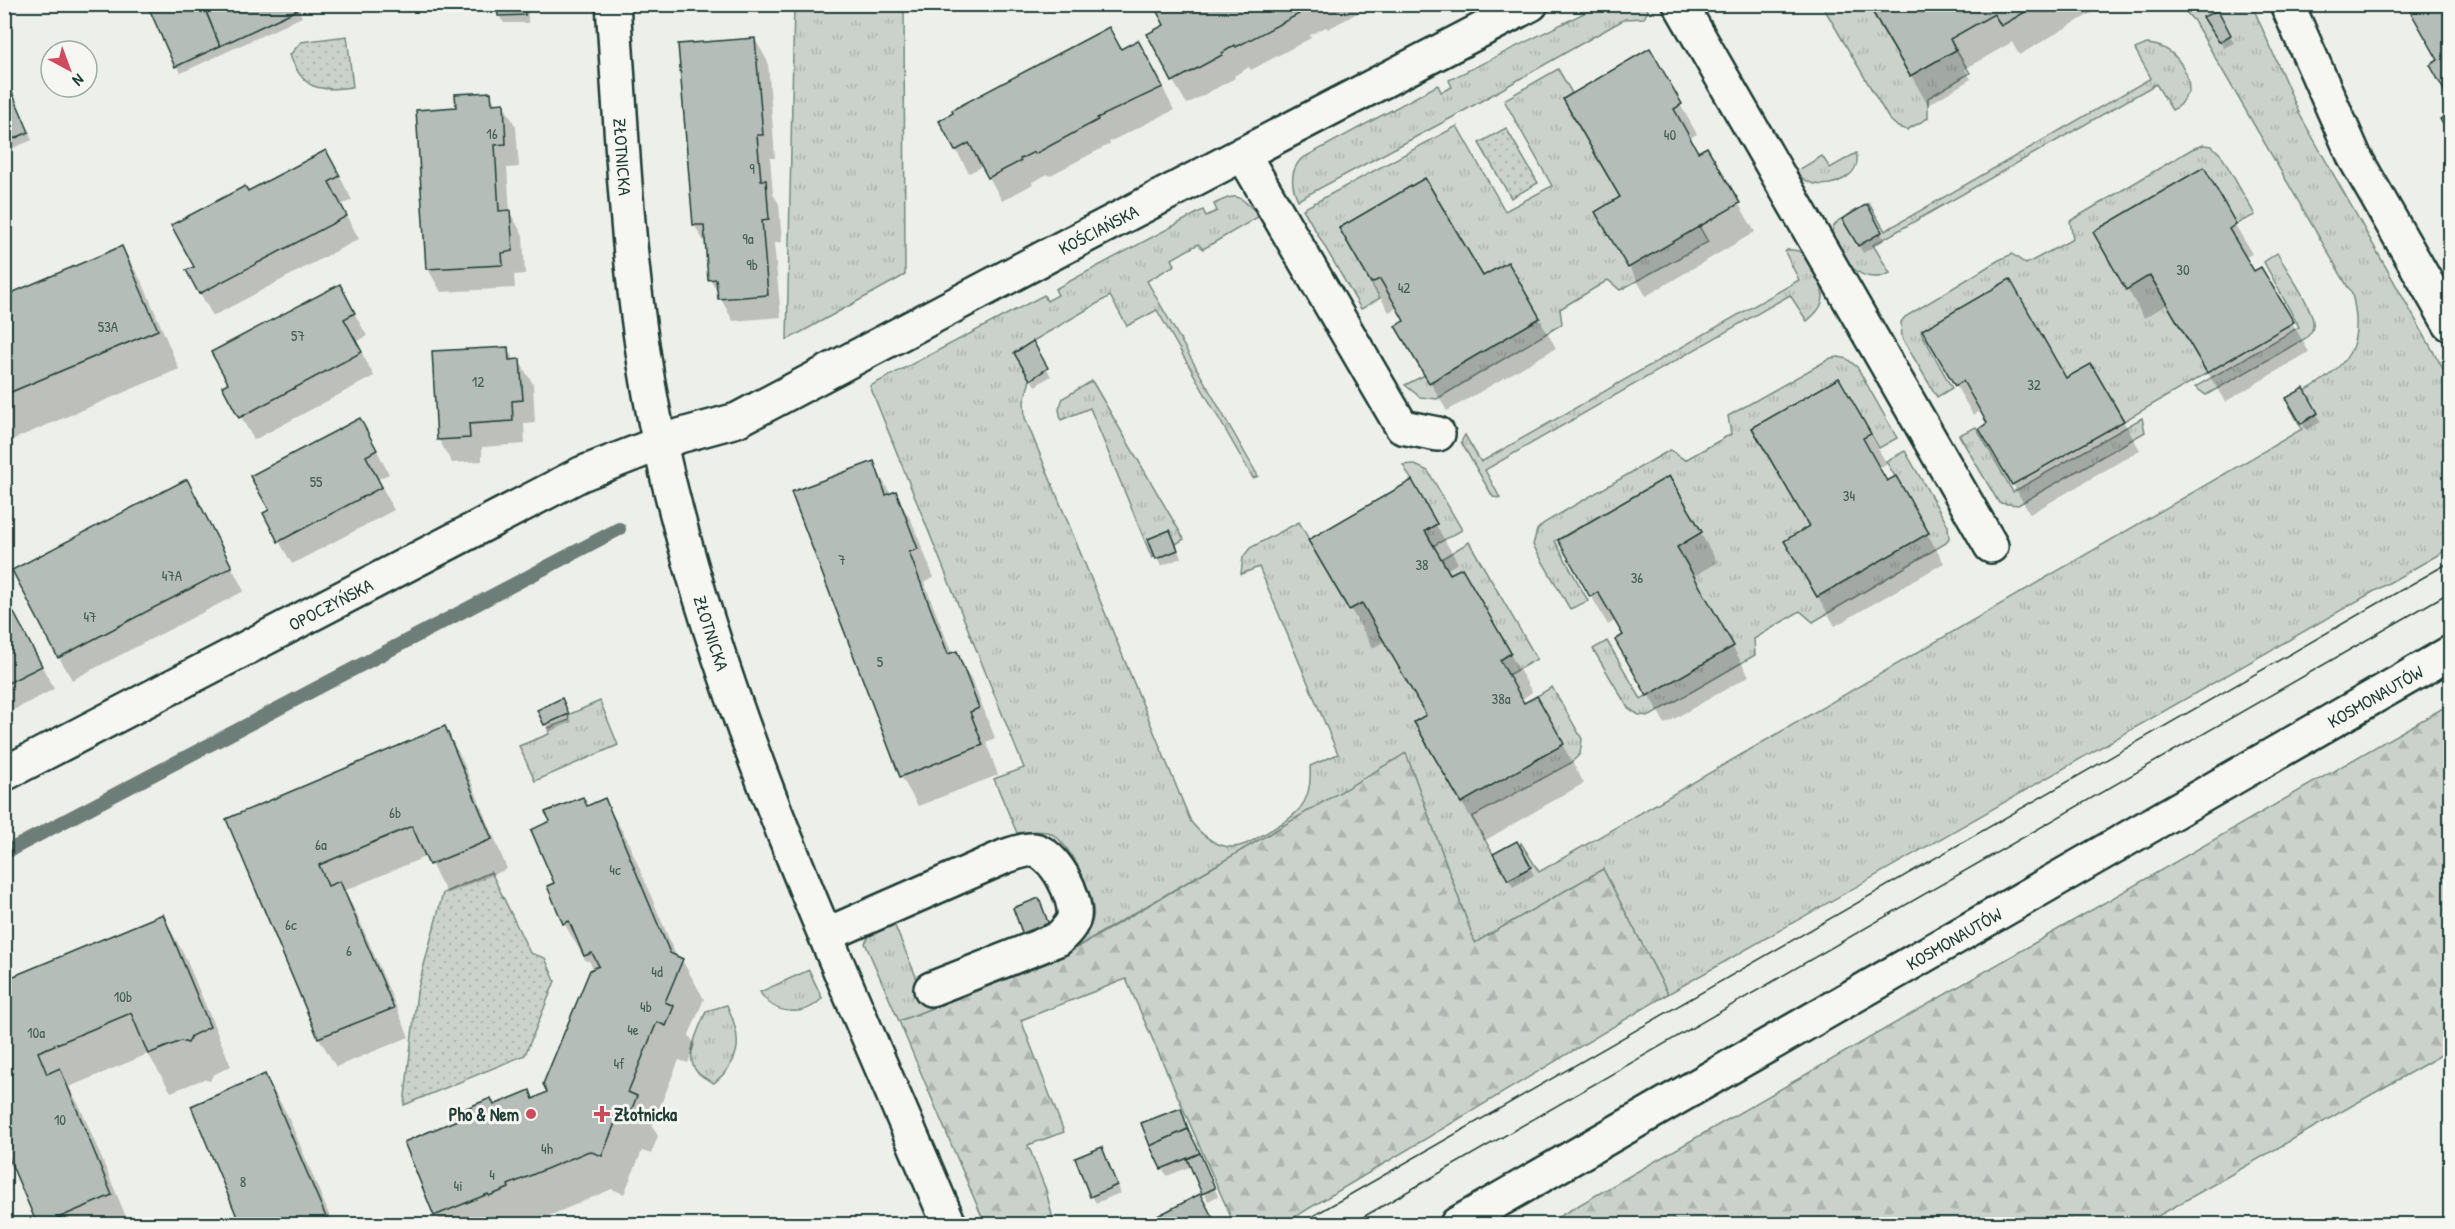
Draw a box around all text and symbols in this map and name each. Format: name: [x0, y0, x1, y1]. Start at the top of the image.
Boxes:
north arrow: [39, 39, 99, 99]
text: N: [68, 69, 89, 92]
street label: ZŁOTNICKA: [608, 117, 638, 197]
house number: 16: [486, 123, 498, 144]
house number: 40: [1664, 124, 1676, 145]
house number: 9: [749, 158, 755, 179]
street label: KOŚCIAŃSKA: [1054, 198, 1143, 260]
house number: 9a: [742, 228, 754, 249]
house number: 9b: [746, 254, 758, 275]
house number: 30: [2176, 259, 2190, 280]
house number: 42: [1398, 277, 1410, 298]
house number: 53A: [98, 316, 119, 337]
house number: 57: [291, 325, 305, 346]
house number: 12: [472, 371, 484, 392]
house number: 32: [2027, 374, 2041, 395]
house number: 55: [310, 471, 323, 492]
house number: 34: [1843, 485, 1856, 506]
house number: 7: [838, 549, 846, 570]
house number: 38: [1415, 554, 1429, 575]
house number: 47A: [162, 565, 183, 586]
house number: 36: [1631, 567, 1643, 588]
street label: OPOCZYŃSKA: [284, 572, 377, 636]
street label: ZŁOTNICKA: [688, 592, 736, 674]
house number: 47: [83, 606, 97, 627]
house number: 5: [877, 651, 884, 672]
street label: KOSMONAUTÓW: [2323, 659, 2427, 733]
house number: 38a: [1491, 688, 1511, 709]
house number: 6b: [389, 802, 401, 823]
house number: 6a: [315, 834, 327, 855]
house number: 4c: [609, 859, 621, 880]
street label: KOSMONAUTÓW: [1901, 901, 2006, 976]
house number: 6c: [285, 914, 297, 935]
house number: 6: [346, 940, 352, 961]
house number: 4d: [651, 961, 663, 982]
house number: 10b: [114, 986, 132, 1007]
house number: 4b: [640, 996, 652, 1017]
house number: 4e: [627, 1019, 639, 1040]
house number: 10a: [27, 1022, 45, 1043]
house number: 4f: [613, 1053, 625, 1074]
place label: Pho & Nem: [449, 1102, 519, 1127]
place label: Złotnicka: [614, 1102, 678, 1127]
marker: Pho & Nem: [524, 1107, 538, 1121]
marker: Złotnicka: [595, 1107, 609, 1121]
house number: 10: [54, 1109, 66, 1130]
house number: 4h: [541, 1138, 553, 1159]
house number: 4: [489, 1164, 495, 1185]
house number: 8: [240, 1171, 246, 1192]
house number: 4i: [454, 1175, 463, 1196]

